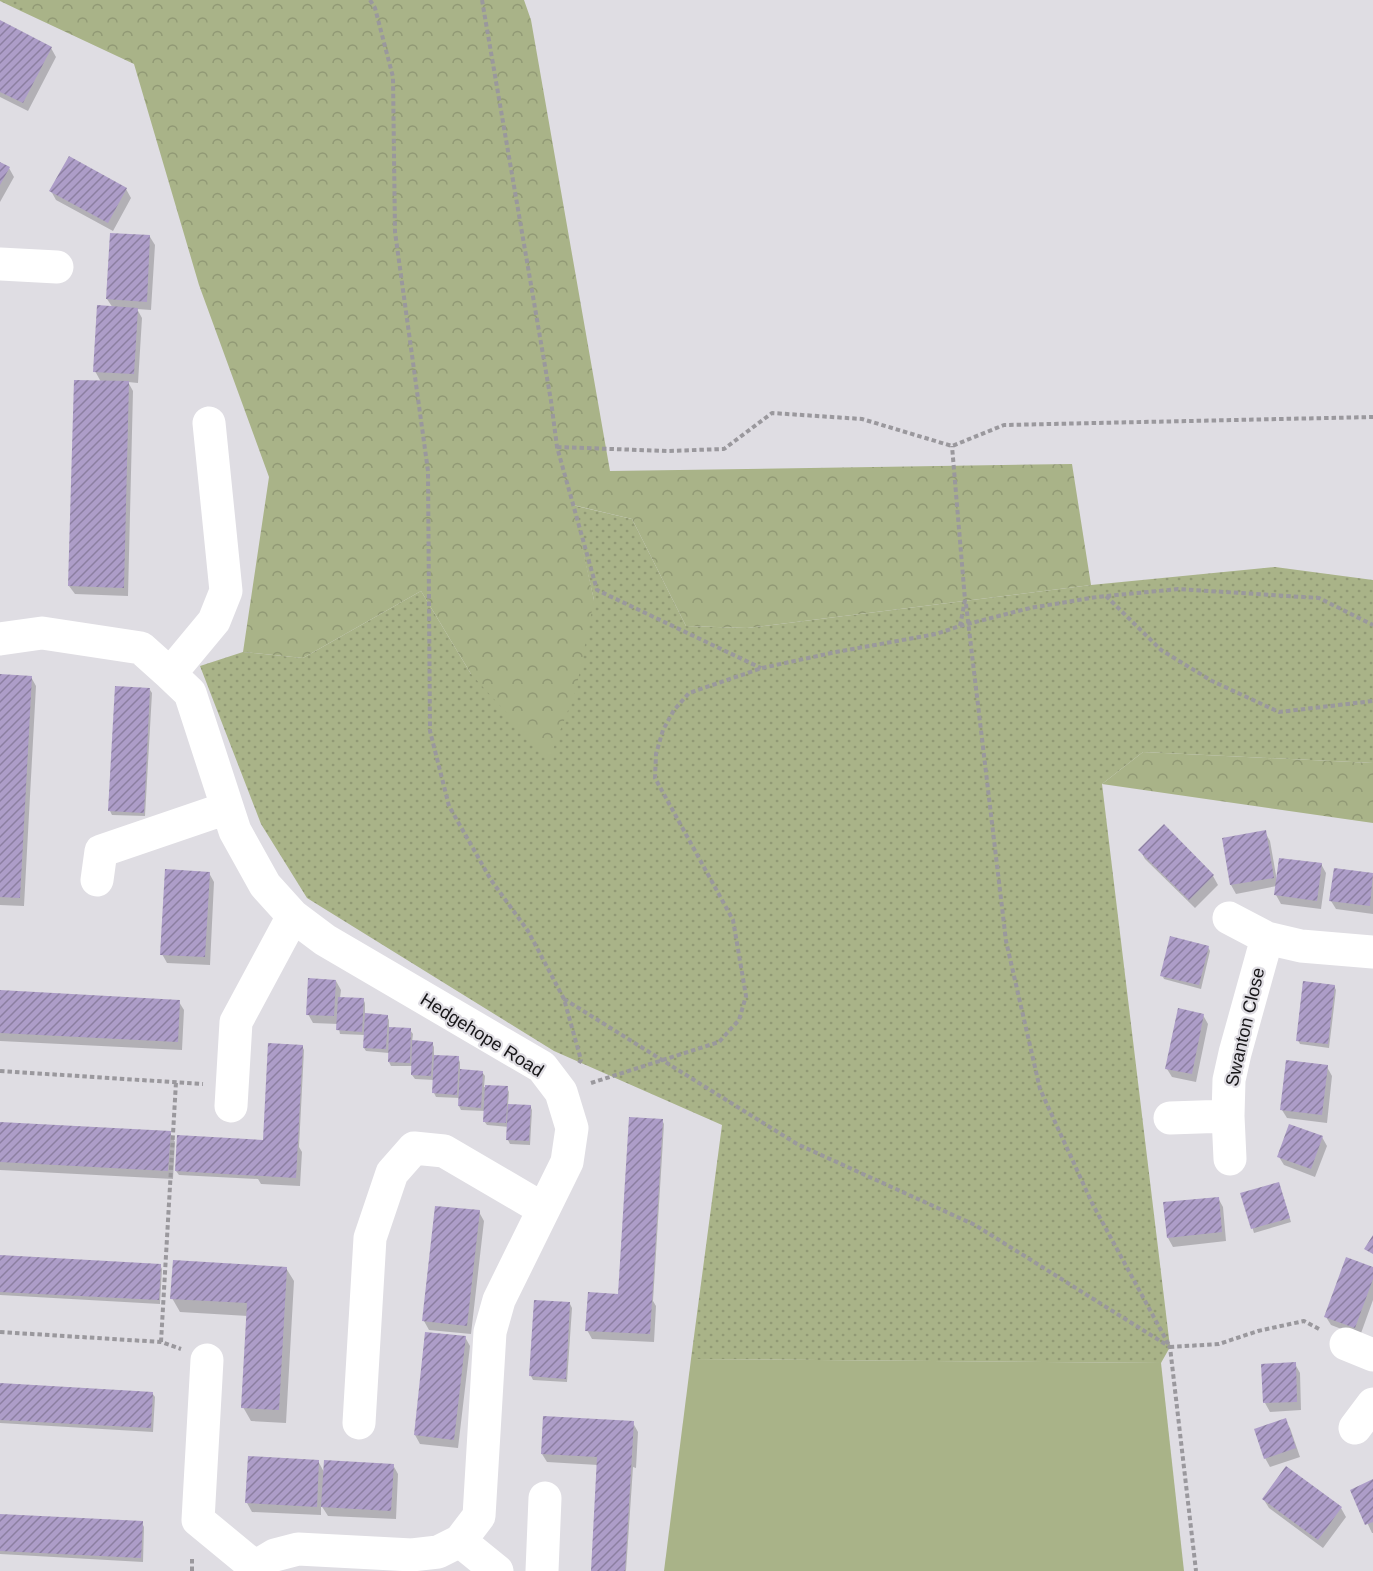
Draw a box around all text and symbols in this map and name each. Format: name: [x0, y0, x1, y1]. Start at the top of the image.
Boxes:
street label: Swanton Close: [1222, 966, 1268, 1088]
street label: Hedgehope Road: [417, 989, 547, 1081]

